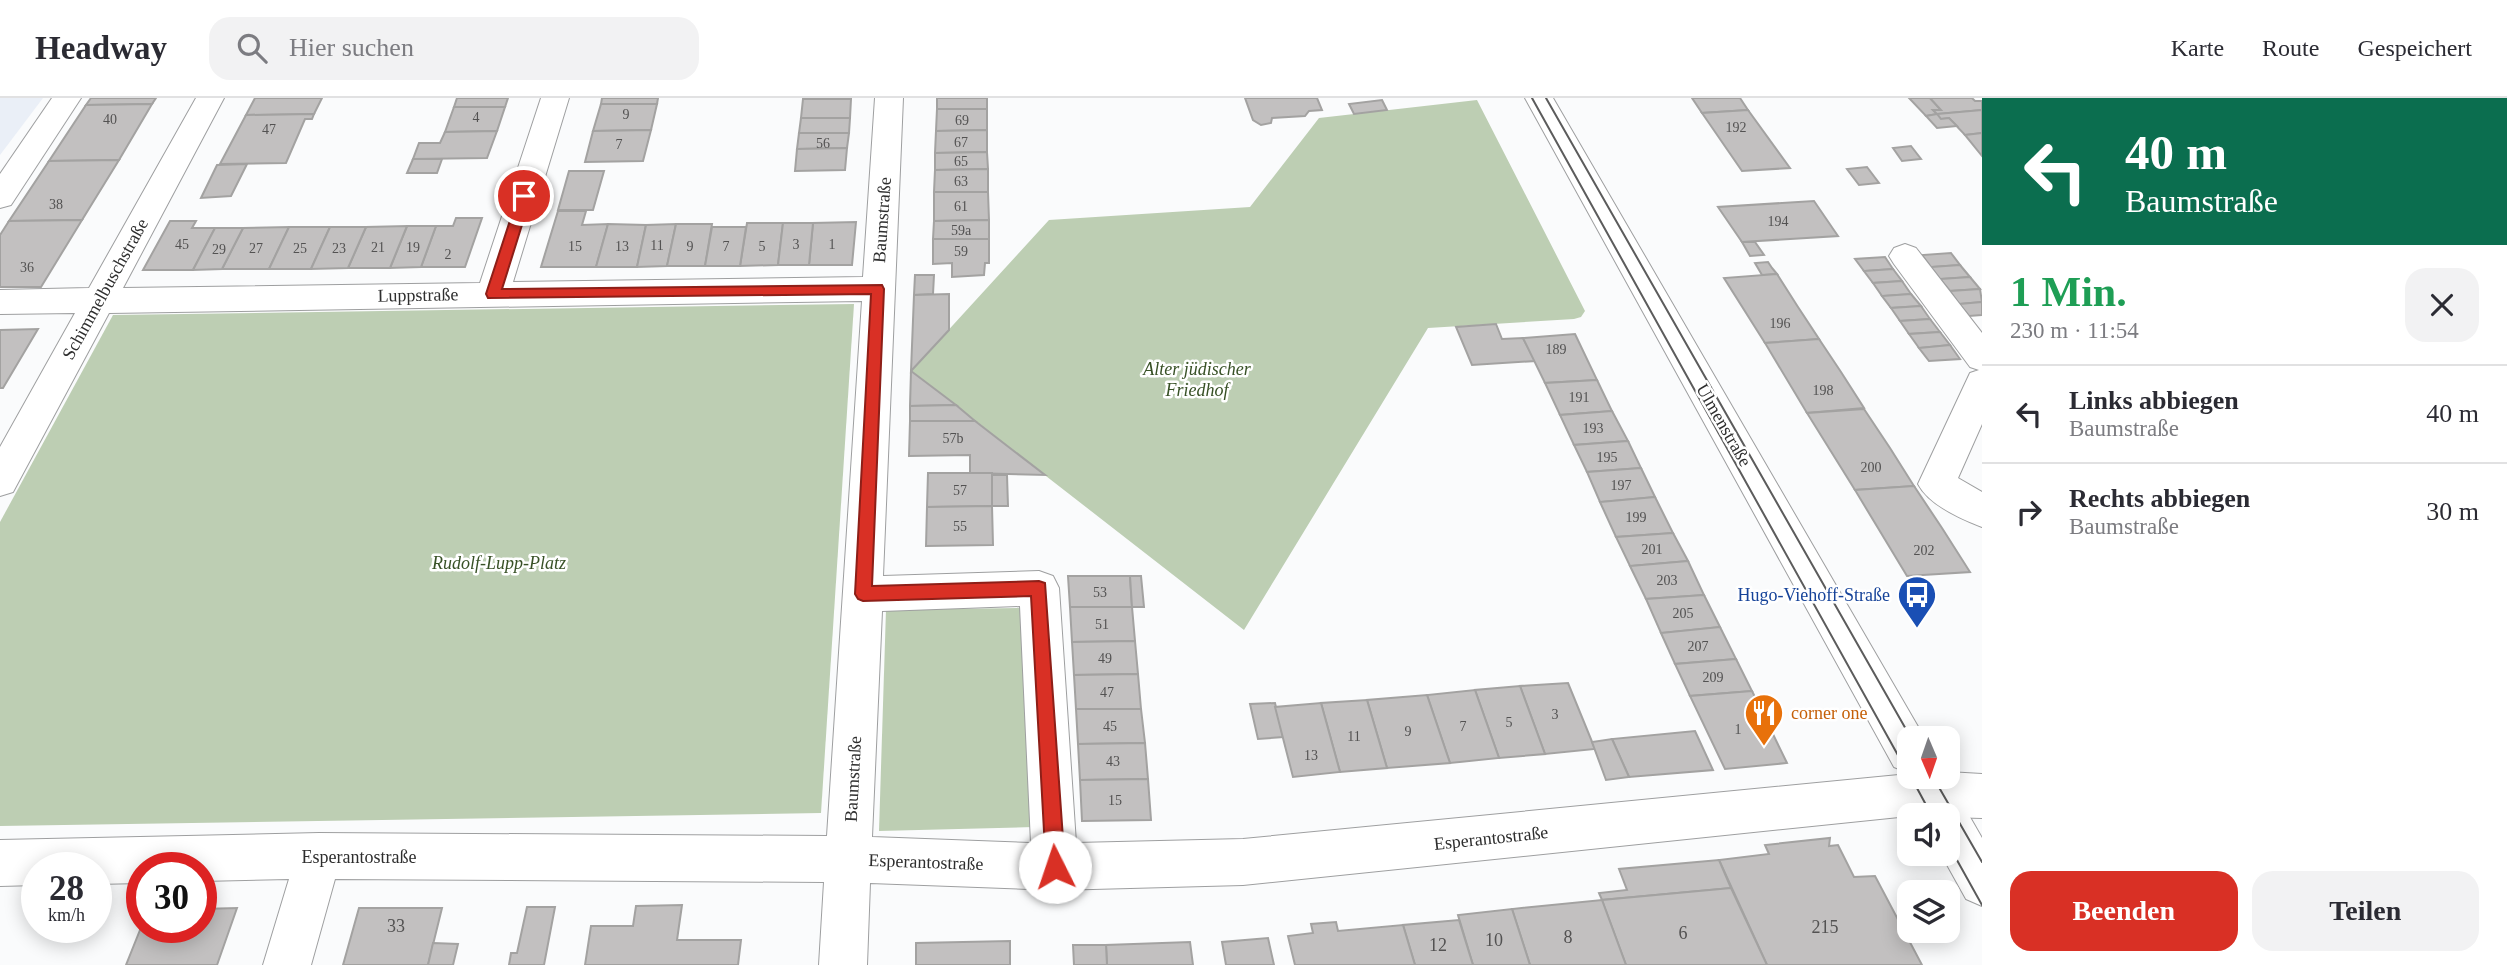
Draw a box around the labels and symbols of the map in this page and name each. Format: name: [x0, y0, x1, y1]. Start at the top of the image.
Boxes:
house number: 9: [623, 107, 630, 122]
house number: 4: [473, 110, 480, 125]
house number: 40: [103, 112, 117, 127]
house number: 69: [955, 113, 969, 128]
house number: 192: [1726, 120, 1747, 135]
house number: 47: [262, 122, 276, 137]
house number: 67: [954, 135, 968, 150]
house number: 56: [816, 136, 830, 151]
house number: 7: [616, 137, 623, 152]
house number: 65: [954, 154, 968, 169]
pin: [494, 166, 554, 226]
house number: 63: [954, 174, 968, 189]
street label: Baumstraße: [869, 176, 895, 264]
house number: 38: [49, 197, 63, 212]
house number: 61: [954, 199, 968, 214]
house number: 194: [1768, 214, 1789, 229]
street label: Schimmelbuschstraße: [58, 215, 152, 363]
house number: 59a: [951, 223, 972, 238]
house number: 45: [175, 237, 189, 252]
house number: 3: [793, 237, 800, 252]
house number: 1: [829, 237, 836, 252]
house number: 11: [650, 238, 664, 253]
house number: 15: [568, 239, 582, 254]
house number: 13: [615, 239, 629, 254]
house number: 9: [687, 239, 694, 254]
house number: 7: [723, 239, 730, 254]
house number: 5: [759, 239, 766, 254]
house number: 21: [371, 240, 385, 255]
house number: 19: [406, 240, 420, 255]
house number: 27: [249, 241, 263, 256]
house number: 25: [293, 241, 307, 256]
house number: 23: [332, 241, 346, 256]
house number: 29: [212, 242, 226, 257]
house number: 59: [954, 244, 968, 259]
house number: 2: [445, 247, 452, 262]
house number: 36: [20, 260, 34, 275]
street label: Luppstraße: [377, 284, 459, 306]
house number: 196: [1770, 316, 1791, 331]
house number: 189: [1546, 342, 1567, 357]
park label: Alter jüdischer Friedhof: [1142, 359, 1252, 400]
street label: Ulmenstraße: [1692, 380, 1756, 470]
house number: 198: [1813, 383, 1834, 398]
house number: 191: [1569, 390, 1590, 405]
house number: 193: [1583, 421, 1604, 436]
house number: 57b: [943, 431, 964, 446]
house number: 195: [1597, 450, 1618, 465]
house number: 200: [1861, 460, 1882, 475]
house number: 197: [1611, 478, 1632, 493]
house number: 57: [953, 483, 967, 498]
house number: 199: [1626, 510, 1647, 525]
house number: 55: [953, 519, 967, 534]
house number: 201: [1642, 542, 1663, 557]
house number: 202: [1914, 543, 1935, 558]
park label: Rudolf-Lupp-Platz: [431, 553, 566, 573]
house number: 203: [1657, 573, 1678, 588]
bus stop icon: Hugo-Viehoff-Straße: [1896, 574, 1938, 629]
house number: 53: [1093, 585, 1107, 600]
place label: Hugo-Viehoff-Straße: [1737, 585, 1890, 605]
house number: 205: [1673, 606, 1694, 621]
house number: 51: [1095, 617, 1109, 632]
house number: 207: [1688, 639, 1709, 654]
house number: 49: [1098, 651, 1112, 666]
house number: 209: [1703, 670, 1724, 685]
house number: 47: [1100, 685, 1114, 700]
restaurant icon: corner one: [1743, 692, 1785, 747]
place label: corner one: [1791, 703, 1867, 723]
house number: 3: [1552, 707, 1559, 722]
house number: 5: [1506, 715, 1513, 730]
house number: 45: [1103, 719, 1117, 734]
house number: 7: [1460, 719, 1467, 734]
house number: 1: [1735, 722, 1742, 737]
house number: 9: [1405, 724, 1412, 739]
north arrow: [1897, 726, 1960, 789]
house number: 11: [1347, 729, 1361, 744]
street label: Baumstraße: [841, 736, 865, 822]
house number: 13: [1304, 748, 1318, 763]
house number: 43: [1106, 754, 1120, 769]
house number: 15: [1108, 793, 1122, 808]
street label: Esperantostraße: [1433, 822, 1549, 854]
position arrow: [1018, 830, 1092, 904]
street label: Esperantostraße: [302, 847, 416, 867]
street label: Esperantostraße: [868, 850, 984, 874]
speed limit sign: 30: [126, 852, 217, 943]
house number: 33: [387, 916, 405, 936]
house number: 215: [1812, 917, 1839, 937]
house number: 6: [1679, 923, 1688, 943]
house number: 8: [1564, 927, 1573, 947]
house number: 10: [1485, 930, 1503, 950]
house number: 12: [1429, 935, 1447, 955]

